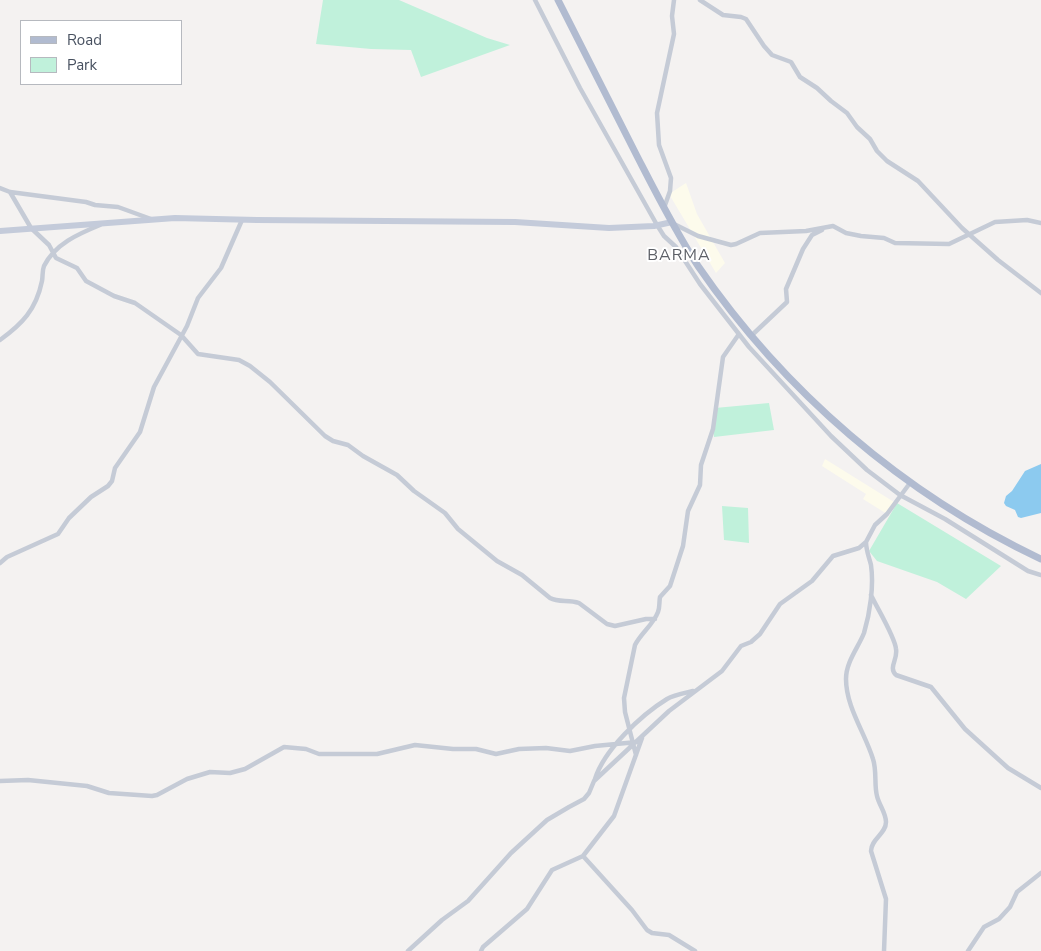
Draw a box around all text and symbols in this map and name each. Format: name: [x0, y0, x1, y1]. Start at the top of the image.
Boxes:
legend: [20, 20, 182, 85]
text: Road: [67, 30, 102, 50]
text: Park: [67, 55, 97, 75]
district label: BARMA: [647, 246, 711, 266]

